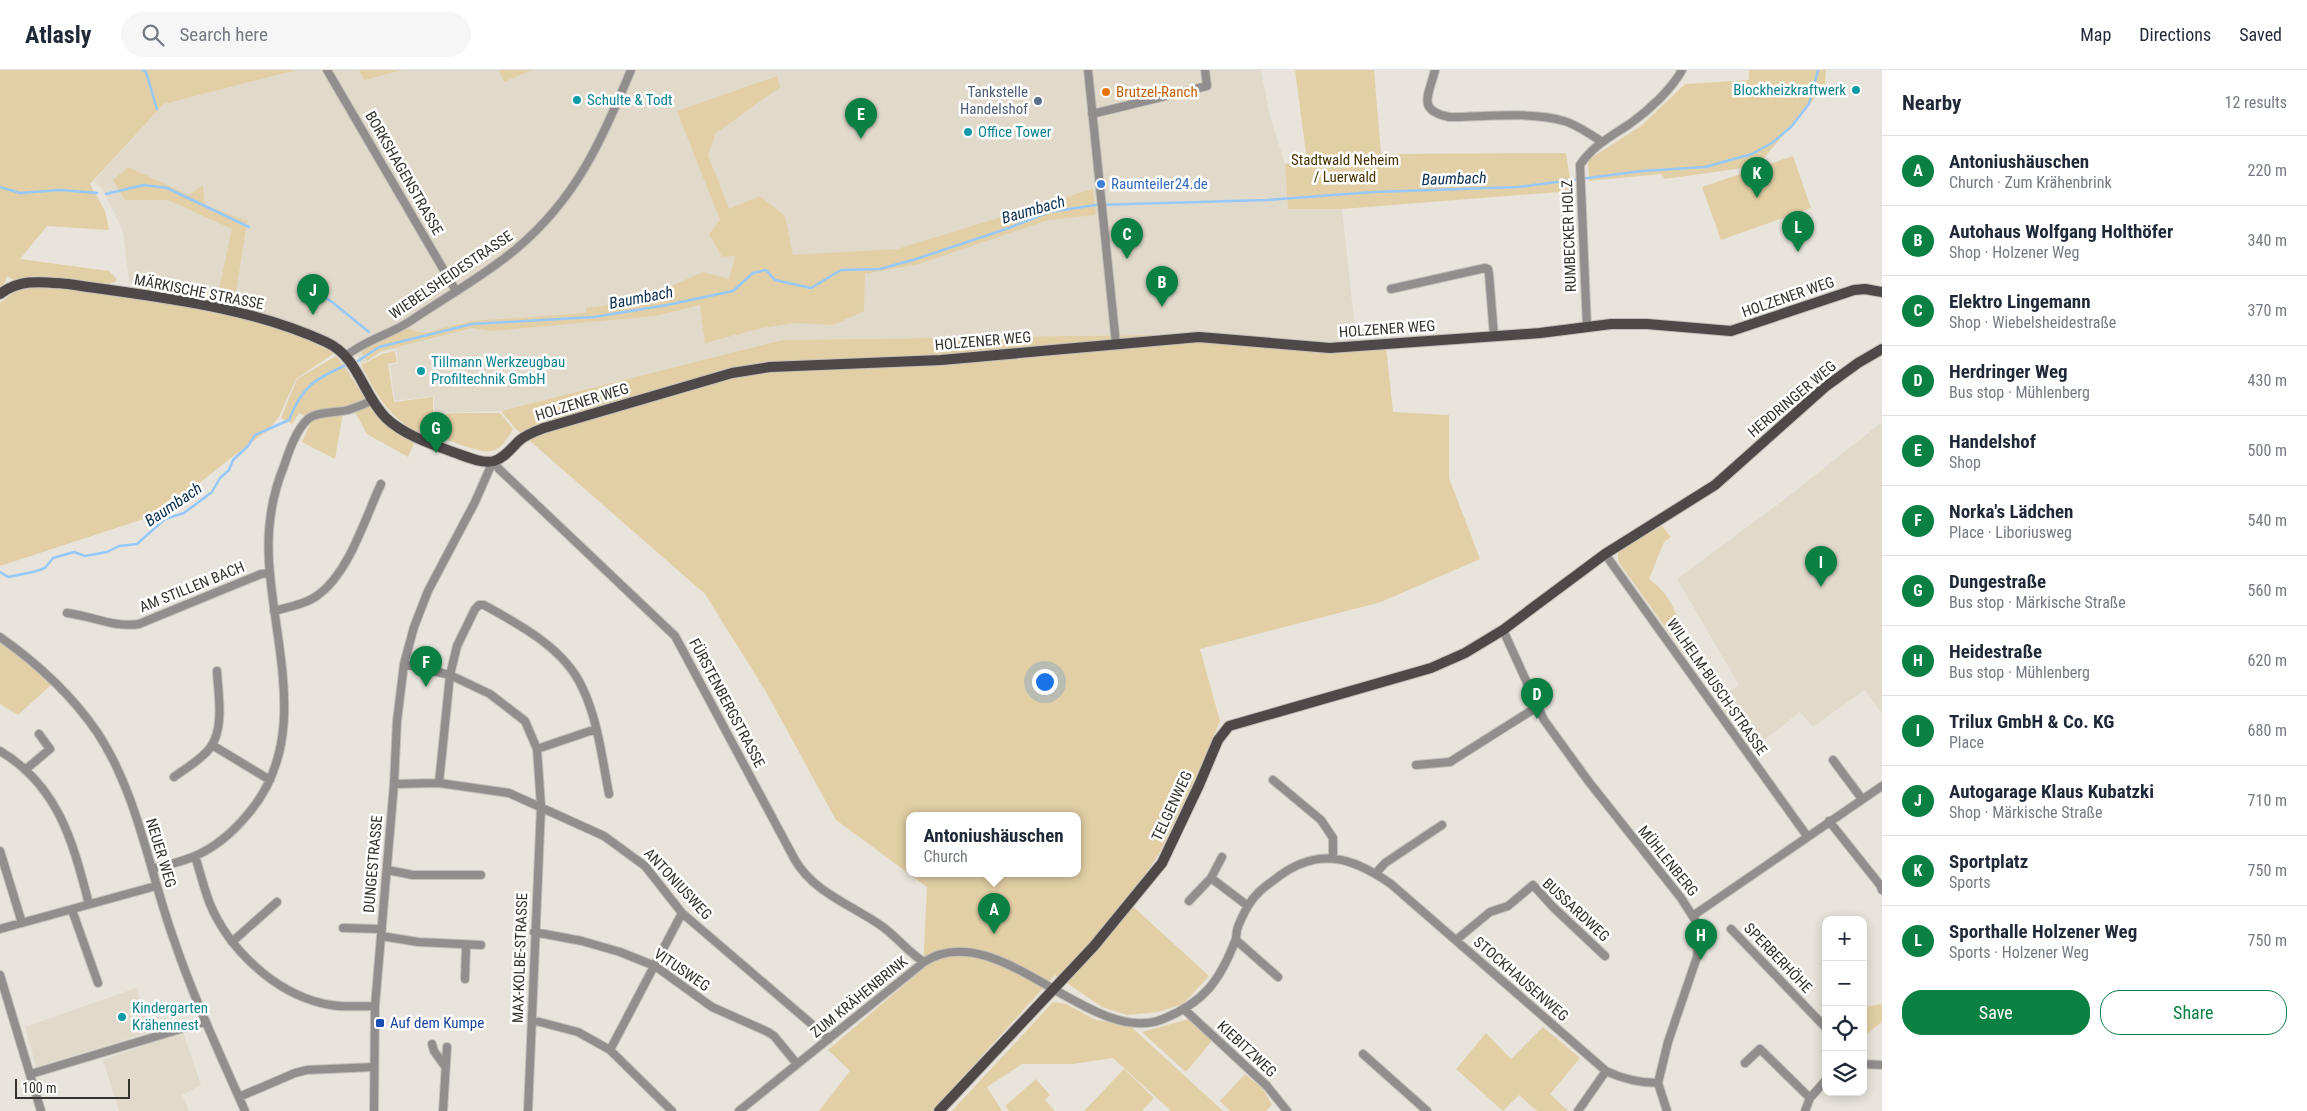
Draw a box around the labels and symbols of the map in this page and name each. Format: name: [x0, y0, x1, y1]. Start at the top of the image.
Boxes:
place label: Blockheizkraftwerk: [1733, 81, 1846, 99]
place label: Tankstelle Handelshof: [960, 83, 1028, 118]
place label: Brutzel-Ranch: [1116, 83, 1198, 101]
marker: Blockheizkraftwerk: [1850, 84, 1862, 96]
marker: Brutzel-Ranch: [1100, 86, 1112, 98]
place label: Schulte & Todt: [587, 91, 672, 109]
marker: Schulte & Todt: [571, 94, 583, 106]
marker: Tankstelle Handelshof: [1032, 95, 1044, 107]
pin: E: [845, 98, 877, 139]
street label: BORKSHAGENSTRASSE: [361, 108, 447, 238]
place label: Office Tower: [978, 123, 1052, 141]
marker: Office Tower: [962, 126, 974, 138]
park label: Stadtwald Neheim / Luerwald: [1291, 151, 1399, 186]
pin: K: [1741, 157, 1773, 198]
water label: Baumbach: [1421, 168, 1487, 189]
place label: Raumteiler24.de: [1111, 175, 1208, 193]
marker: Raumteiler24.de: [1095, 178, 1107, 190]
street label: RUMBECKER HOLZ: [1558, 179, 1580, 292]
water label: Baumbach: [999, 191, 1067, 228]
pin: L: [1782, 211, 1814, 252]
pin: C: [1111, 218, 1143, 259]
street label: WIEBELSHEIDESTRASSE: [386, 227, 516, 323]
pin: B: [1146, 266, 1178, 307]
street label: MÄRKISCHE STRASSE: [133, 271, 265, 313]
street label: HOLZENER WEG: [1739, 273, 1837, 321]
pin: J: [297, 274, 329, 315]
water label: Baumbach: [607, 282, 675, 313]
street label: HOLZENER WEG: [1338, 317, 1436, 341]
street label: HOLZENER WEG: [934, 328, 1032, 354]
place label: Tillmann Werkzeugbau Profiltechnik GmbH: [431, 353, 565, 388]
street label: HERDRINGER WEG: [1744, 357, 1840, 441]
marker: Tillmann Werkzeugbau Profiltechnik GmbH: [415, 365, 427, 377]
street label: HOLZENER WEG: [533, 379, 631, 425]
pin: G: [420, 412, 452, 453]
water label: Baumbach: [141, 478, 205, 530]
pin: I: [1805, 546, 1837, 587]
street label: AM STILLEN BACH: [137, 558, 247, 616]
street label: WILHELM-BUSCH-STRASSE: [1663, 615, 1771, 759]
street label: FÜRSTENBERGSTRASSE: [685, 635, 769, 771]
pin: F: [410, 646, 442, 687]
your location: [1032, 669, 1058, 695]
pin: D: [1521, 678, 1553, 719]
street label: TELGENWEG: [1148, 768, 1196, 844]
street label: DUNGESTRASSE: [360, 814, 386, 914]
street label: NEUER WEG: [142, 816, 180, 890]
street label: MÜHLENBERG: [1634, 822, 1702, 900]
street label: ANTONIUSWEG: [640, 844, 716, 924]
street label: BUSSARDWEG: [1539, 874, 1613, 946]
street label: MAX-KOLBE-STRASSE: [509, 892, 531, 1024]
pin: A: [978, 893, 1010, 934]
pin: H: [1685, 919, 1717, 960]
street label: SPERBERHÖHE: [1740, 919, 1816, 997]
street label: STOCKHAUSENWEG: [1470, 933, 1572, 1025]
street label: VITUSWEG: [651, 945, 713, 995]
street label: ZUM KRÄHENBRINK: [807, 952, 912, 1042]
place label: Kindergarten Krähennest: [132, 999, 208, 1034]
marker: Kindergarten Krähennest: [116, 1011, 128, 1023]
place label: Auf dem Kumpe: [390, 1014, 484, 1032]
marker: Auf dem Kumpe: [374, 1017, 386, 1029]
street label: KIEBITZWEG: [1214, 1017, 1280, 1081]
scale bar: [15, 1076, 130, 1099]

